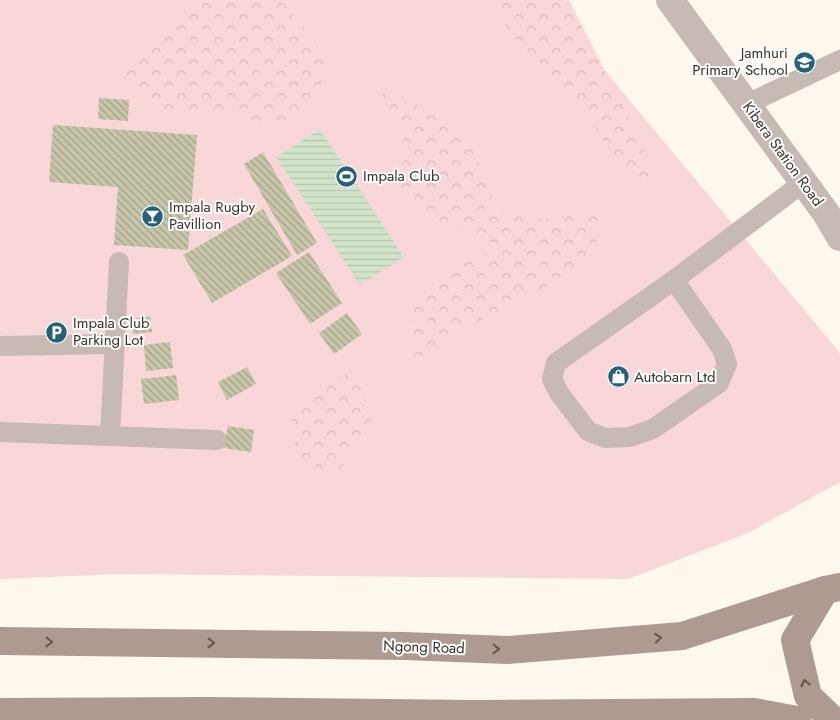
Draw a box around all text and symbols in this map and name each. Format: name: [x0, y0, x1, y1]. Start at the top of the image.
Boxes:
place label: Jamhuri Primary School: [692, 42, 788, 81]
school or university icon: Jamhuri Primary School: [792, 50, 816, 74]
street label: Kibera Station Road: [737, 97, 829, 211]
sports icon: Impala Club: [335, 164, 359, 188]
place label: Impala Club: [363, 165, 440, 187]
place label: Impala Rugby Pavillion: [169, 196, 255, 235]
bar icon: Impala Rugby Pavillion: [141, 204, 165, 228]
place label: Impala Club Parking Lot: [73, 312, 150, 351]
parking icon: Impala Club Parking Lot: [45, 320, 69, 344]
shop icon: Autobarn Ltd: [606, 365, 630, 389]
place label: Autobarn Ltd: [634, 366, 715, 388]
one-way arrow: [654, 633, 662, 644]
street label: Ngong Road: [383, 635, 465, 659]
one-way arrow: [45, 637, 53, 647]
one-way arrow: [207, 638, 215, 649]
one-way arrow: [492, 644, 500, 655]
one-way arrow: [800, 678, 811, 687]

